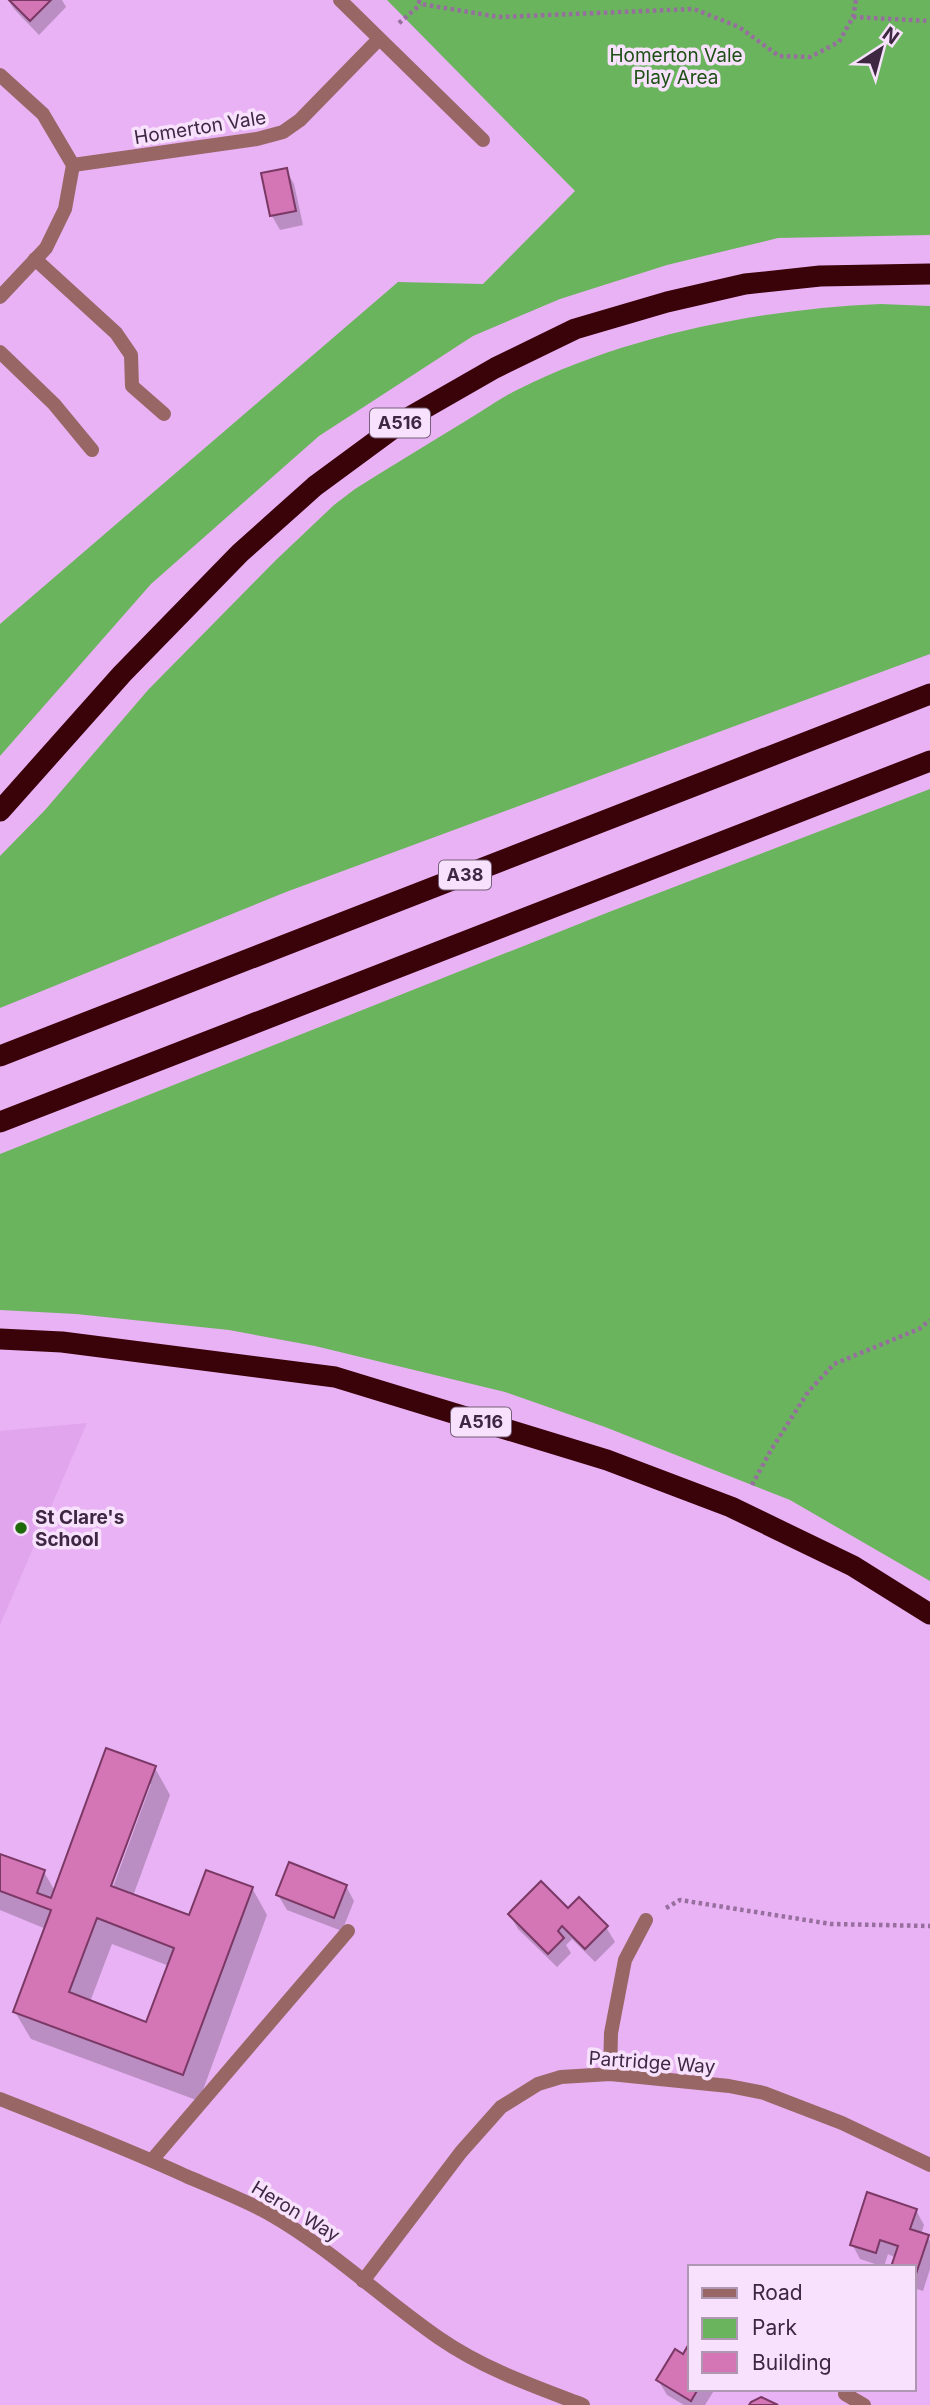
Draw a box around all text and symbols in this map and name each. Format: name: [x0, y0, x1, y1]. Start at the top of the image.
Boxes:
north arrow: [846, 14, 916, 84]
text: N: [878, 22, 903, 49]
park label: Homerton Vale Play Area: [609, 44, 743, 89]
street label: Homerton Vale: [133, 106, 268, 149]
road number: A516: [370, 408, 430, 438]
road number: A38: [439, 860, 491, 890]
road number: A516: [451, 1408, 511, 1436]
place label: St Clare's School: [35, 1506, 124, 1551]
marker: St Clare's School: [13, 1520, 29, 1536]
street label: Partridge Way: [588, 2047, 716, 2078]
street label: Heron Way: [247, 2176, 344, 2247]
legend: [688, 2265, 916, 2391]
text: Road: [752, 2280, 803, 2305]
text: Park: [752, 2315, 797, 2340]
text: Building: [752, 2350, 832, 2375]

